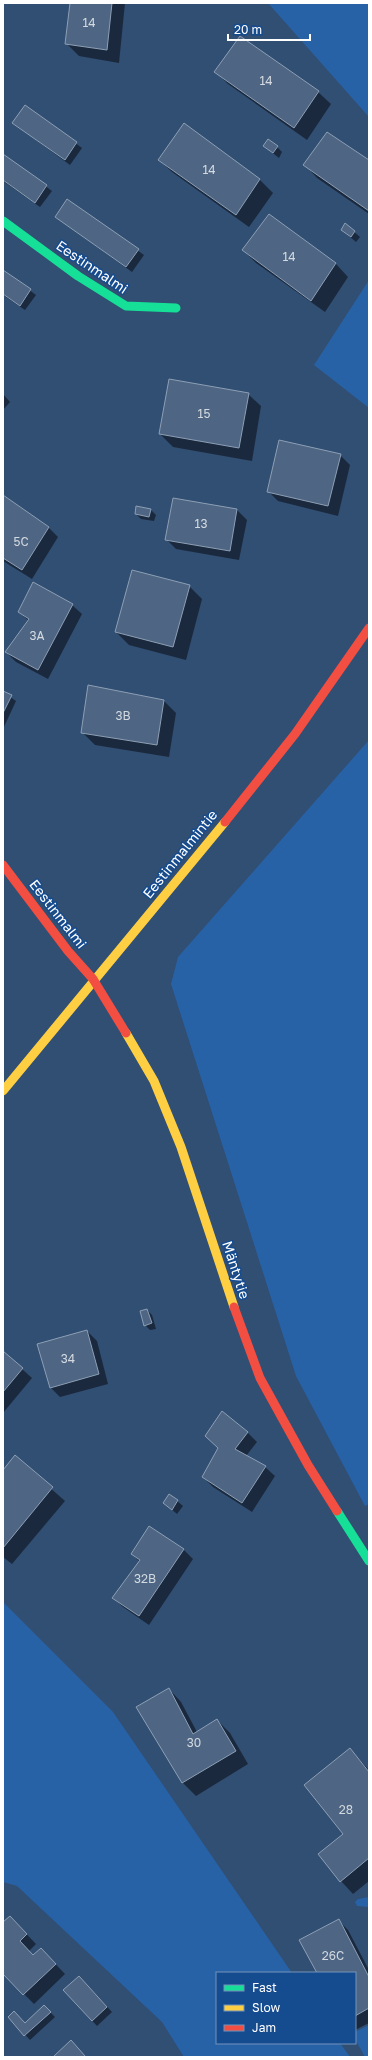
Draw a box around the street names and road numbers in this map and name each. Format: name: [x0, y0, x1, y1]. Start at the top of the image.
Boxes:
street label: Eestinmalmi: [53, 236, 131, 297]
street label: Eestinmalmintie: [139, 806, 220, 901]
street label: Eestinmalmi: [26, 876, 91, 952]
street label: Mäntytie: [219, 1239, 254, 1301]

